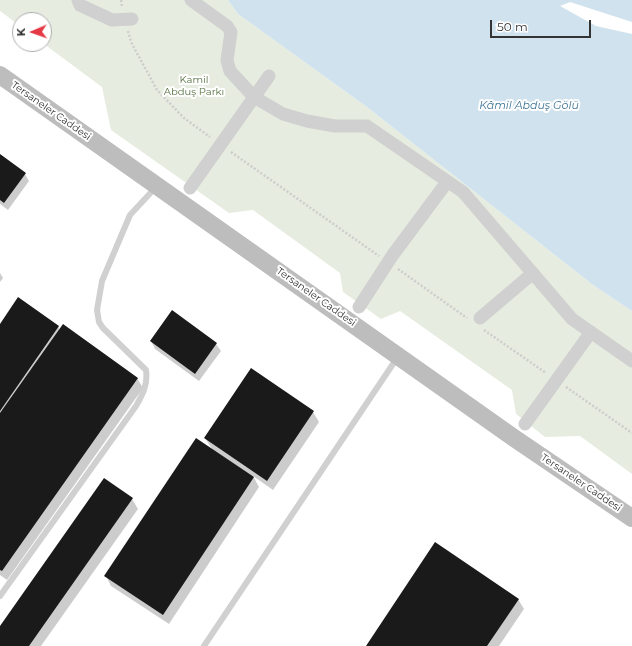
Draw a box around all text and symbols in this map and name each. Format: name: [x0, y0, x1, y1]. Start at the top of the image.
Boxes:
north arrow: [12, 12, 52, 52]
scale bar: [492, 12, 593, 38]
text: 50 m: [497, 19, 528, 34]
text: K: [14, 28, 28, 37]
park label: Kamil Abduş Parkı: [164, 74, 224, 98]
street label: Tersaneler Caddesi: [9, 79, 93, 143]
water label: Kâmil Abduş Gölü: [479, 99, 579, 113]
street label: Tersaneler Caddesi: [274, 265, 358, 329]
street label: Tersaneler Caddesi: [539, 452, 623, 514]

